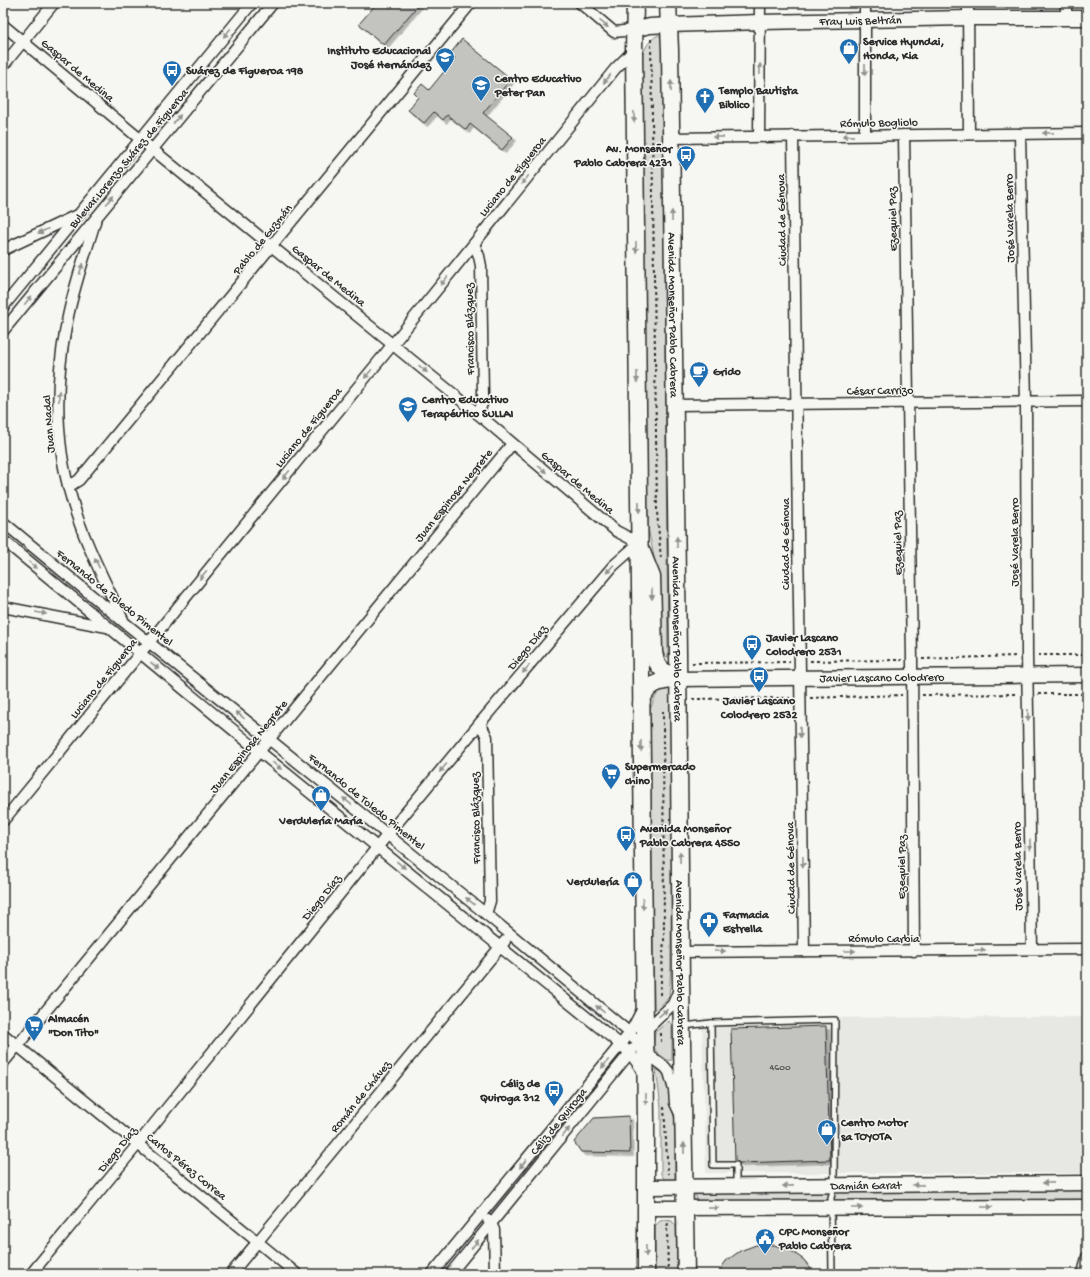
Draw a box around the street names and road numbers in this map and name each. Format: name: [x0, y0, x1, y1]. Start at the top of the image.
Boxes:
street label: Fray Luis Beltrán: [818, 14, 902, 30]
street label: Gaspar de Medina: [37, 37, 116, 106]
street label: Bulevar Lorenzo Suárez de Figueroa: [66, 86, 192, 233]
street label: Rómulo Bogliolo: [840, 116, 918, 132]
street label: Luciano de Figueroa: [477, 134, 550, 220]
street label: José Varela Berro: [1003, 173, 1019, 263]
street label: Ciudad de Génova: [775, 174, 791, 266]
street label: Ezequiel Paz: [886, 186, 902, 251]
street label: Pablo de Guzmán: [230, 202, 296, 279]
street label: Avenida Monseñor Pablo Cabrera: [663, 232, 680, 398]
street label: Gaspar de Medina: [288, 243, 368, 311]
street label: Francisco Blázquez: [463, 282, 479, 376]
street label: César Carrizo: [847, 384, 913, 400]
street label: Luciano de Figueroa: [273, 385, 346, 471]
street label: Juan Nadal: [41, 394, 59, 453]
street label: Juan Espinosa Negrete: [413, 446, 497, 546]
street label: Gaspar de Medina: [537, 449, 616, 518]
street label: José Varela Berro: [1009, 497, 1023, 587]
street label: Ciudad de Génova: [780, 498, 794, 590]
street label: Ezequiel Paz: [891, 510, 907, 575]
street label: Fernando de Toledo Pimentel: [52, 547, 175, 650]
street label: Avenida Monseñor Pablo Cabrera: [668, 556, 684, 722]
street label: Diego Díaz: [505, 622, 552, 675]
street label: Luciano de Figueroa: [68, 636, 141, 722]
street label: Javier Lascano Colodrero: [820, 671, 945, 687]
street label: Juan Espinosa Negrete: [208, 697, 292, 797]
street label: Fernando de Toledo Pimentel: [304, 751, 427, 854]
street label: Francisco Blázquez: [469, 771, 485, 865]
street label: José Varela Berro: [1011, 821, 1027, 911]
street label: Ciudad de Génova: [784, 822, 800, 914]
street label: Ezequiel Paz: [896, 834, 910, 899]
street label: Diego Díaz: [299, 872, 346, 925]
street label: Avenida Monseñor Pablo Cabrera: [671, 880, 687, 1046]
street label: Rómulo Carbia: [848, 933, 920, 947]
street label: Román de Chávez: [328, 1058, 395, 1136]
street label: Céliz de Quiroga: [528, 1086, 591, 1159]
street label: Diego Díaz: [95, 1124, 142, 1177]
street label: Carlos Pérez Correa: [143, 1131, 229, 1204]
street label: Damián Garat: [829, 1180, 903, 1194]

